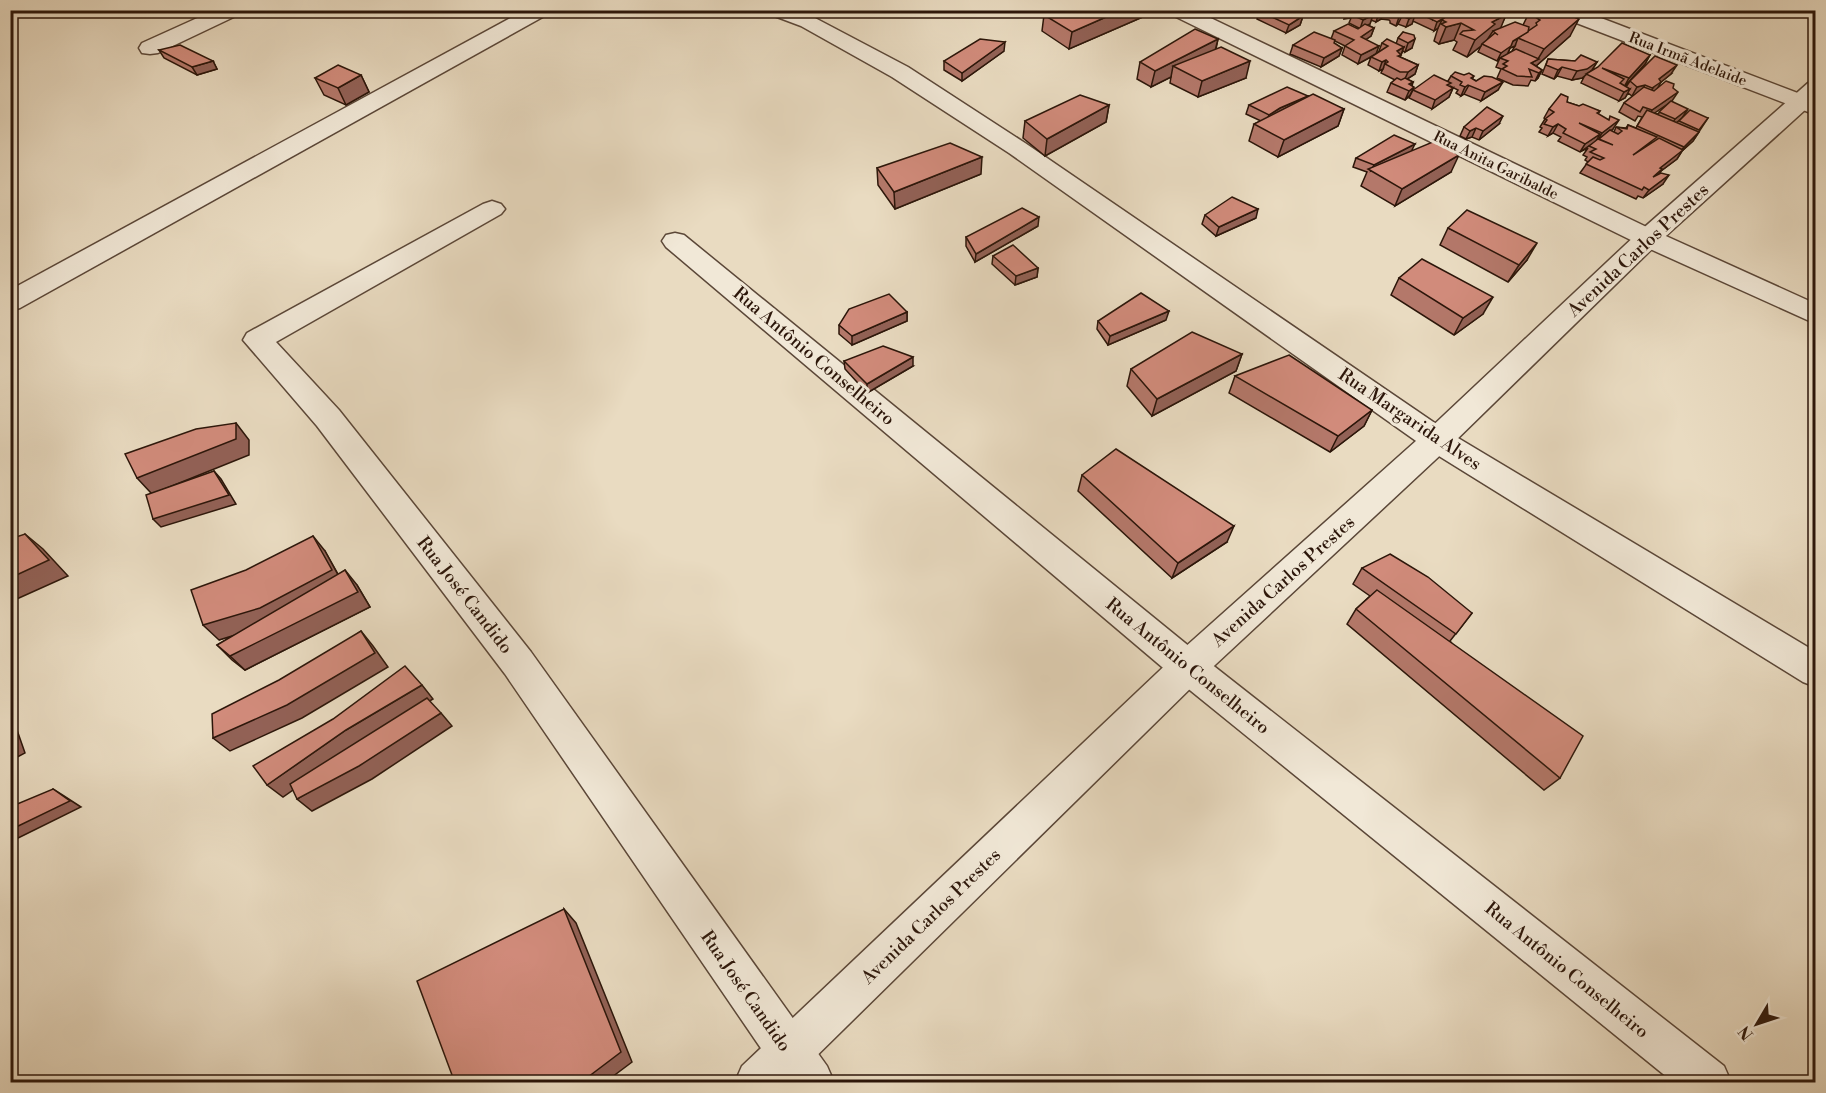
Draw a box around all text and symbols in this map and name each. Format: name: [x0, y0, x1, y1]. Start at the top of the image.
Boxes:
street label: Rua Irmã Adelaide: [1626, 28, 1750, 91]
street label: Rua Anita Garibalde: [1430, 127, 1561, 204]
street label: Avenida Carlos Prestes: [1562, 179, 1714, 323]
street label: Rua Antônio Conselheiro: [728, 282, 899, 431]
street label: Rua Margarida Alves: [1334, 363, 1486, 476]
street label: Avenida Carlos Prestes: [1206, 511, 1360, 653]
street label: Rua José Candido: [412, 532, 518, 659]
street label: Rua Antônio Conselheiro: [1101, 593, 1274, 740]
street label: Avenida Carlos Prestes: [856, 844, 1006, 990]
street label: Rua Antônio Conselheiro: [1480, 897, 1653, 1044]
street label: Rua José Candido: [695, 926, 796, 1056]
north arrow: [1727, 994, 1787, 1054]
text: N: [1734, 1021, 1758, 1044]

